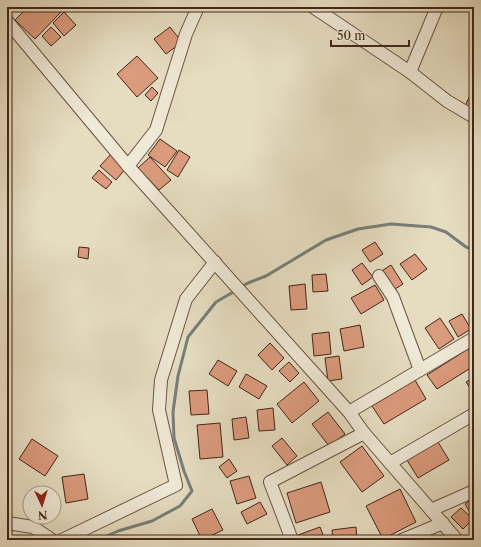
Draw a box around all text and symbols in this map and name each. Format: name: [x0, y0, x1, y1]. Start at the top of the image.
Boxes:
scale bar: [331, 22, 409, 48]
text: 50 m: [337, 28, 366, 43]
north arrow: [22, 485, 62, 525]
text: N: [37, 508, 48, 522]

